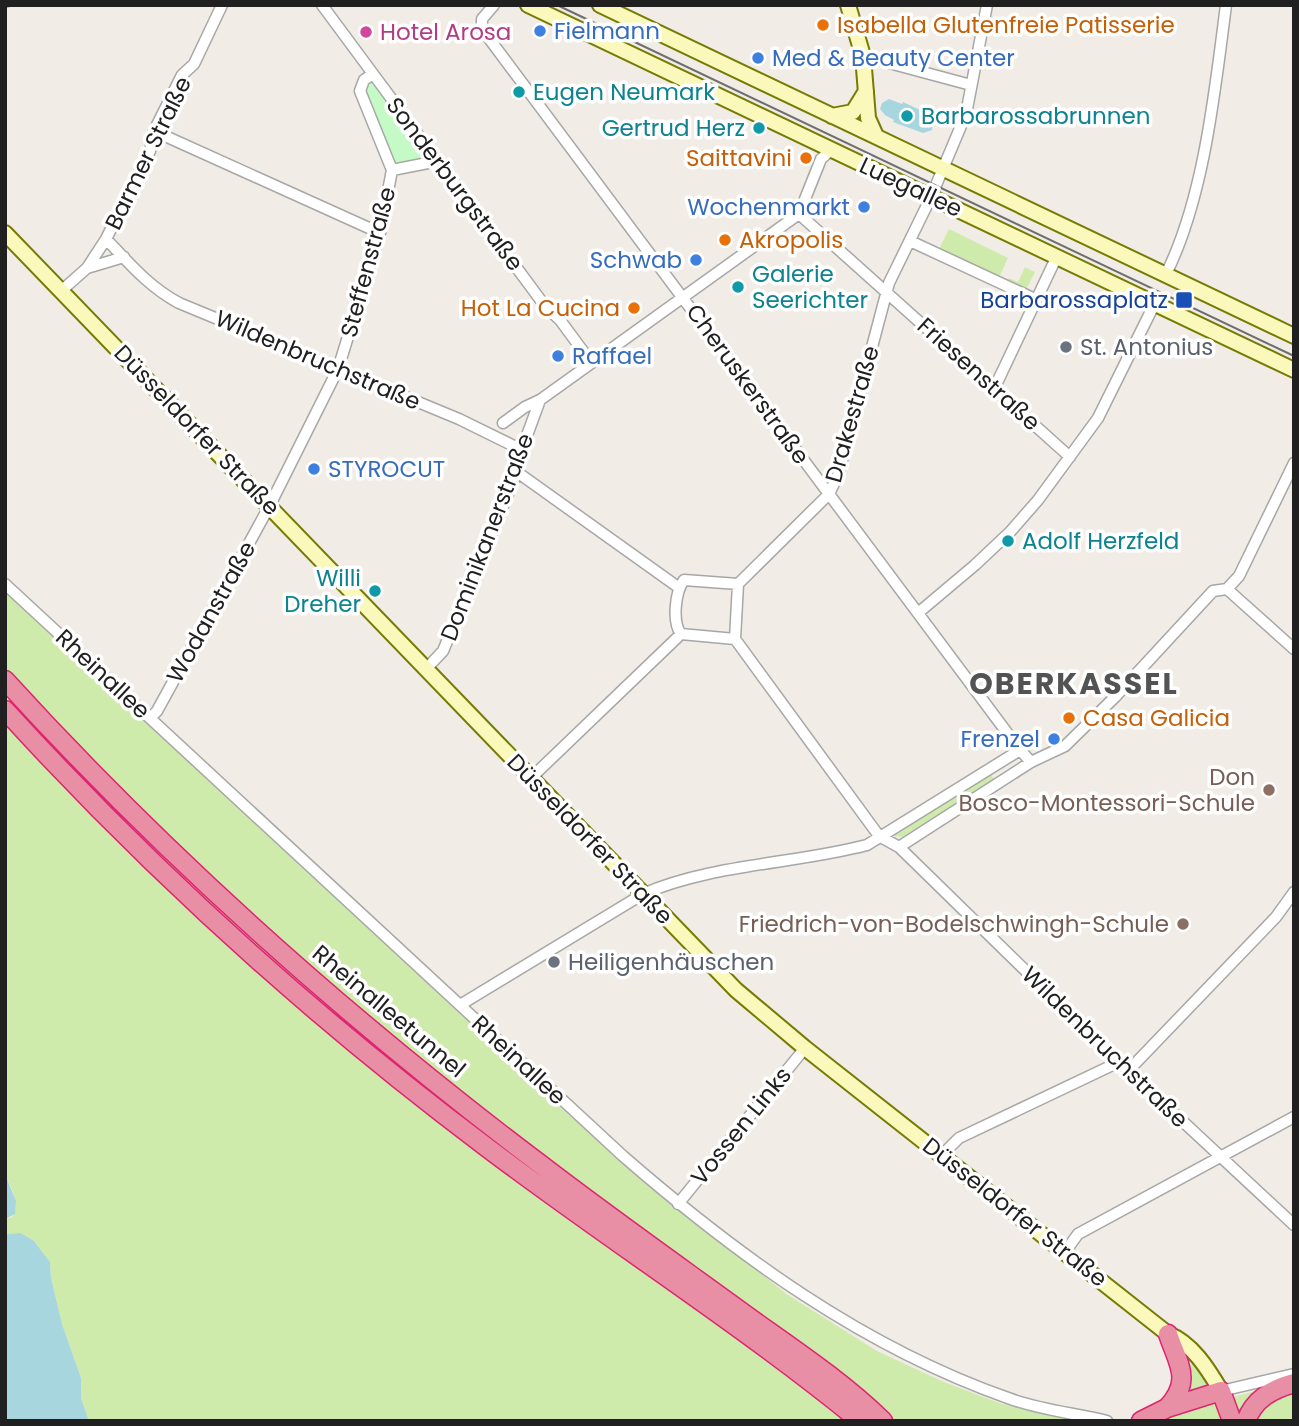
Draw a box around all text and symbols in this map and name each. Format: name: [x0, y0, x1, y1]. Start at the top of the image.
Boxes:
place label: Isabella Glutenfreie Patisserie: [837, 9, 1175, 41]
place label: Fielmann: [554, 15, 660, 47]
place label: Hotel Arosa: [380, 16, 511, 48]
marker: Isabella Glutenfreie Patisserie: [815, 17, 831, 33]
marker: Fielmann: [532, 23, 548, 39]
marker: Hotel Arosa: [358, 24, 374, 40]
place label: Med & Beauty Center: [772, 42, 1015, 74]
marker: Med & Beauty Center: [750, 50, 766, 66]
street label: Barmer Straße: [97, 71, 199, 235]
place label: Eugen Neumark: [533, 76, 715, 108]
marker: Eugen Neumark: [511, 84, 527, 100]
street label: Sonderburgstraße: [379, 90, 531, 278]
place label: Barbarossabrunnen: [921, 100, 1150, 132]
marker: Barbarossabrunnen: [899, 108, 915, 124]
place label: Gertrud Herz: [602, 112, 745, 144]
marker: Gertrud Herz: [751, 120, 767, 136]
place label: Saittavini: [686, 142, 792, 174]
street label: Luegallee: [854, 149, 968, 225]
marker: Saittavini: [798, 150, 814, 166]
street label: Steffenstraße: [333, 183, 403, 341]
place label: Wochenmarkt: [687, 191, 850, 223]
marker: Wochenmarkt: [856, 199, 872, 215]
place label: Akropolis: [739, 224, 843, 256]
marker: Akropolis: [717, 232, 733, 248]
place label: Schwab: [590, 244, 682, 276]
marker: Schwab: [688, 252, 704, 268]
place label: Galerie Seerichter: [752, 258, 868, 316]
marker: Galerie Seerichter: [730, 279, 746, 295]
place label: Barbarossaplatz: [980, 284, 1168, 316]
marker: Barbarossaplatz: [1174, 290, 1194, 310]
place label: Hot La Cucina: [461, 292, 620, 324]
street label: Cheruskerstraße: [679, 297, 817, 471]
marker: Hot La Cucina: [626, 300, 642, 316]
street label: Wildenbruchstraße: [210, 302, 426, 418]
street label: Friesenstraße: [911, 310, 1047, 438]
place label: St. Antonius: [1080, 331, 1213, 363]
street label: Düsseldorfer Straße: [107, 338, 287, 522]
marker: St. Antonius: [1058, 339, 1074, 355]
place label: Raffael: [572, 340, 652, 372]
street label: Drakestraße: [817, 342, 887, 486]
marker: Raffael: [550, 348, 566, 364]
street label: Dominikanerstraße: [433, 429, 541, 645]
place label: STYROCUT: [328, 453, 445, 485]
marker: STYROCUT: [306, 461, 322, 477]
place label: Adolf Herzfeld: [1022, 525, 1179, 557]
marker: Adolf Herzfeld: [1000, 533, 1016, 549]
street label: Wodanstraße: [159, 535, 263, 689]
place label: Willi Dreher: [284, 562, 361, 620]
marker: Willi Dreher: [367, 583, 383, 599]
street label: Rheinallee: [49, 622, 157, 726]
district label: OBERKASSEL: [969, 662, 1179, 705]
place label: Casa Galicia: [1083, 702, 1230, 734]
marker: Casa Galicia: [1061, 710, 1077, 726]
place label: Frenzel: [960, 723, 1040, 755]
marker: Frenzel: [1046, 731, 1062, 747]
street label: Düsseldorfer Straße: [500, 747, 680, 931]
place label: Don Bosco-Montessori-Schule: [958, 761, 1255, 819]
marker: Don Bosco-Montessori-Schule: [1261, 782, 1277, 798]
place label: Friedrich-von-Bodelschwingh-Schule: [739, 908, 1169, 940]
marker: Friedrich-von-Bodelschwingh-Schule: [1175, 916, 1191, 932]
street label: Rheinalleetunnel: [305, 937, 473, 1085]
place label: Heiligenhäuschen: [568, 946, 774, 978]
marker: Heiligenhäuschen: [546, 954, 562, 970]
street label: Wildenbruchstraße: [1015, 959, 1195, 1135]
street label: Rheinallee: [465, 1008, 573, 1112]
street label: Vossen Links: [683, 1060, 799, 1192]
street label: Düsseldorfer Straße: [916, 1130, 1114, 1294]

